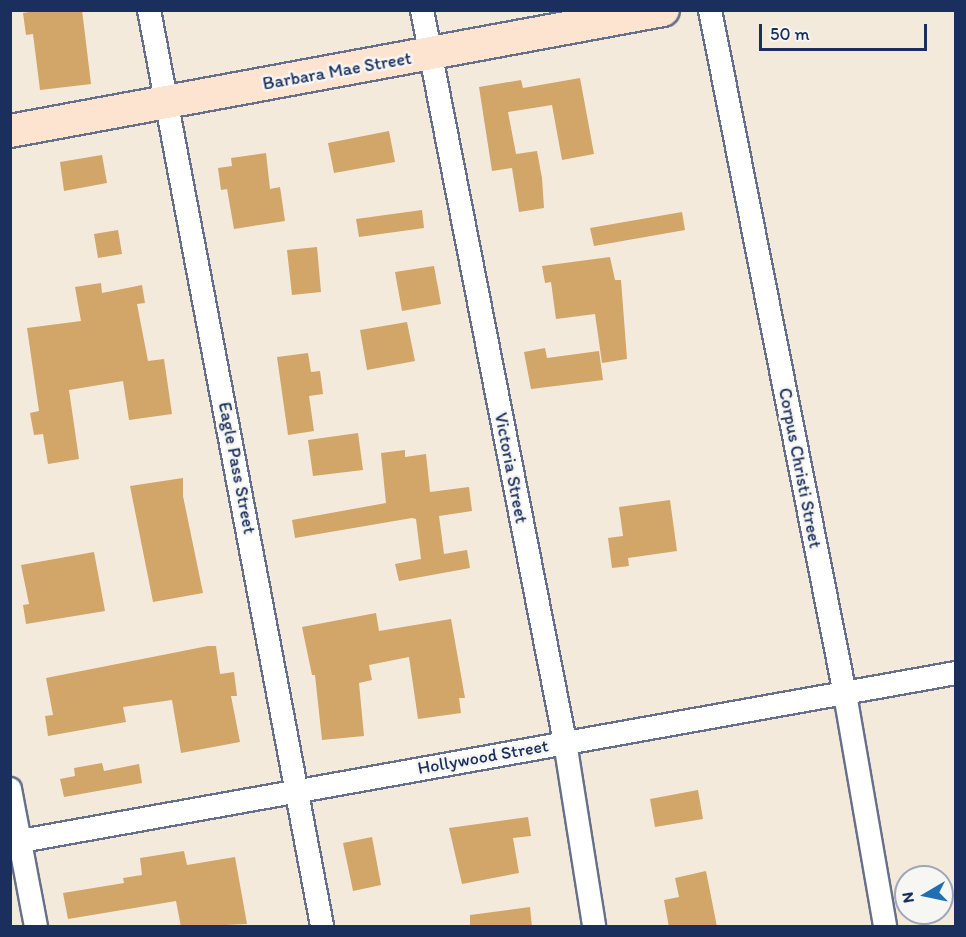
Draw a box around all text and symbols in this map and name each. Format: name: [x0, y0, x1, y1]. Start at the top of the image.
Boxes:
scale bar: [762, 12, 930, 50]
text: 50 m: [770, 23, 810, 45]
street label: Barbara Mae Street: [261, 47, 413, 95]
street label: Corpus Christi Street: [774, 386, 826, 550]
street label: Eagle Pass Street: [214, 401, 260, 535]
street label: Victoria Street: [490, 411, 532, 525]
street label: Hollywood Street: [416, 735, 550, 779]
north arrow: [894, 865, 954, 925]
text: N: [897, 891, 918, 904]

